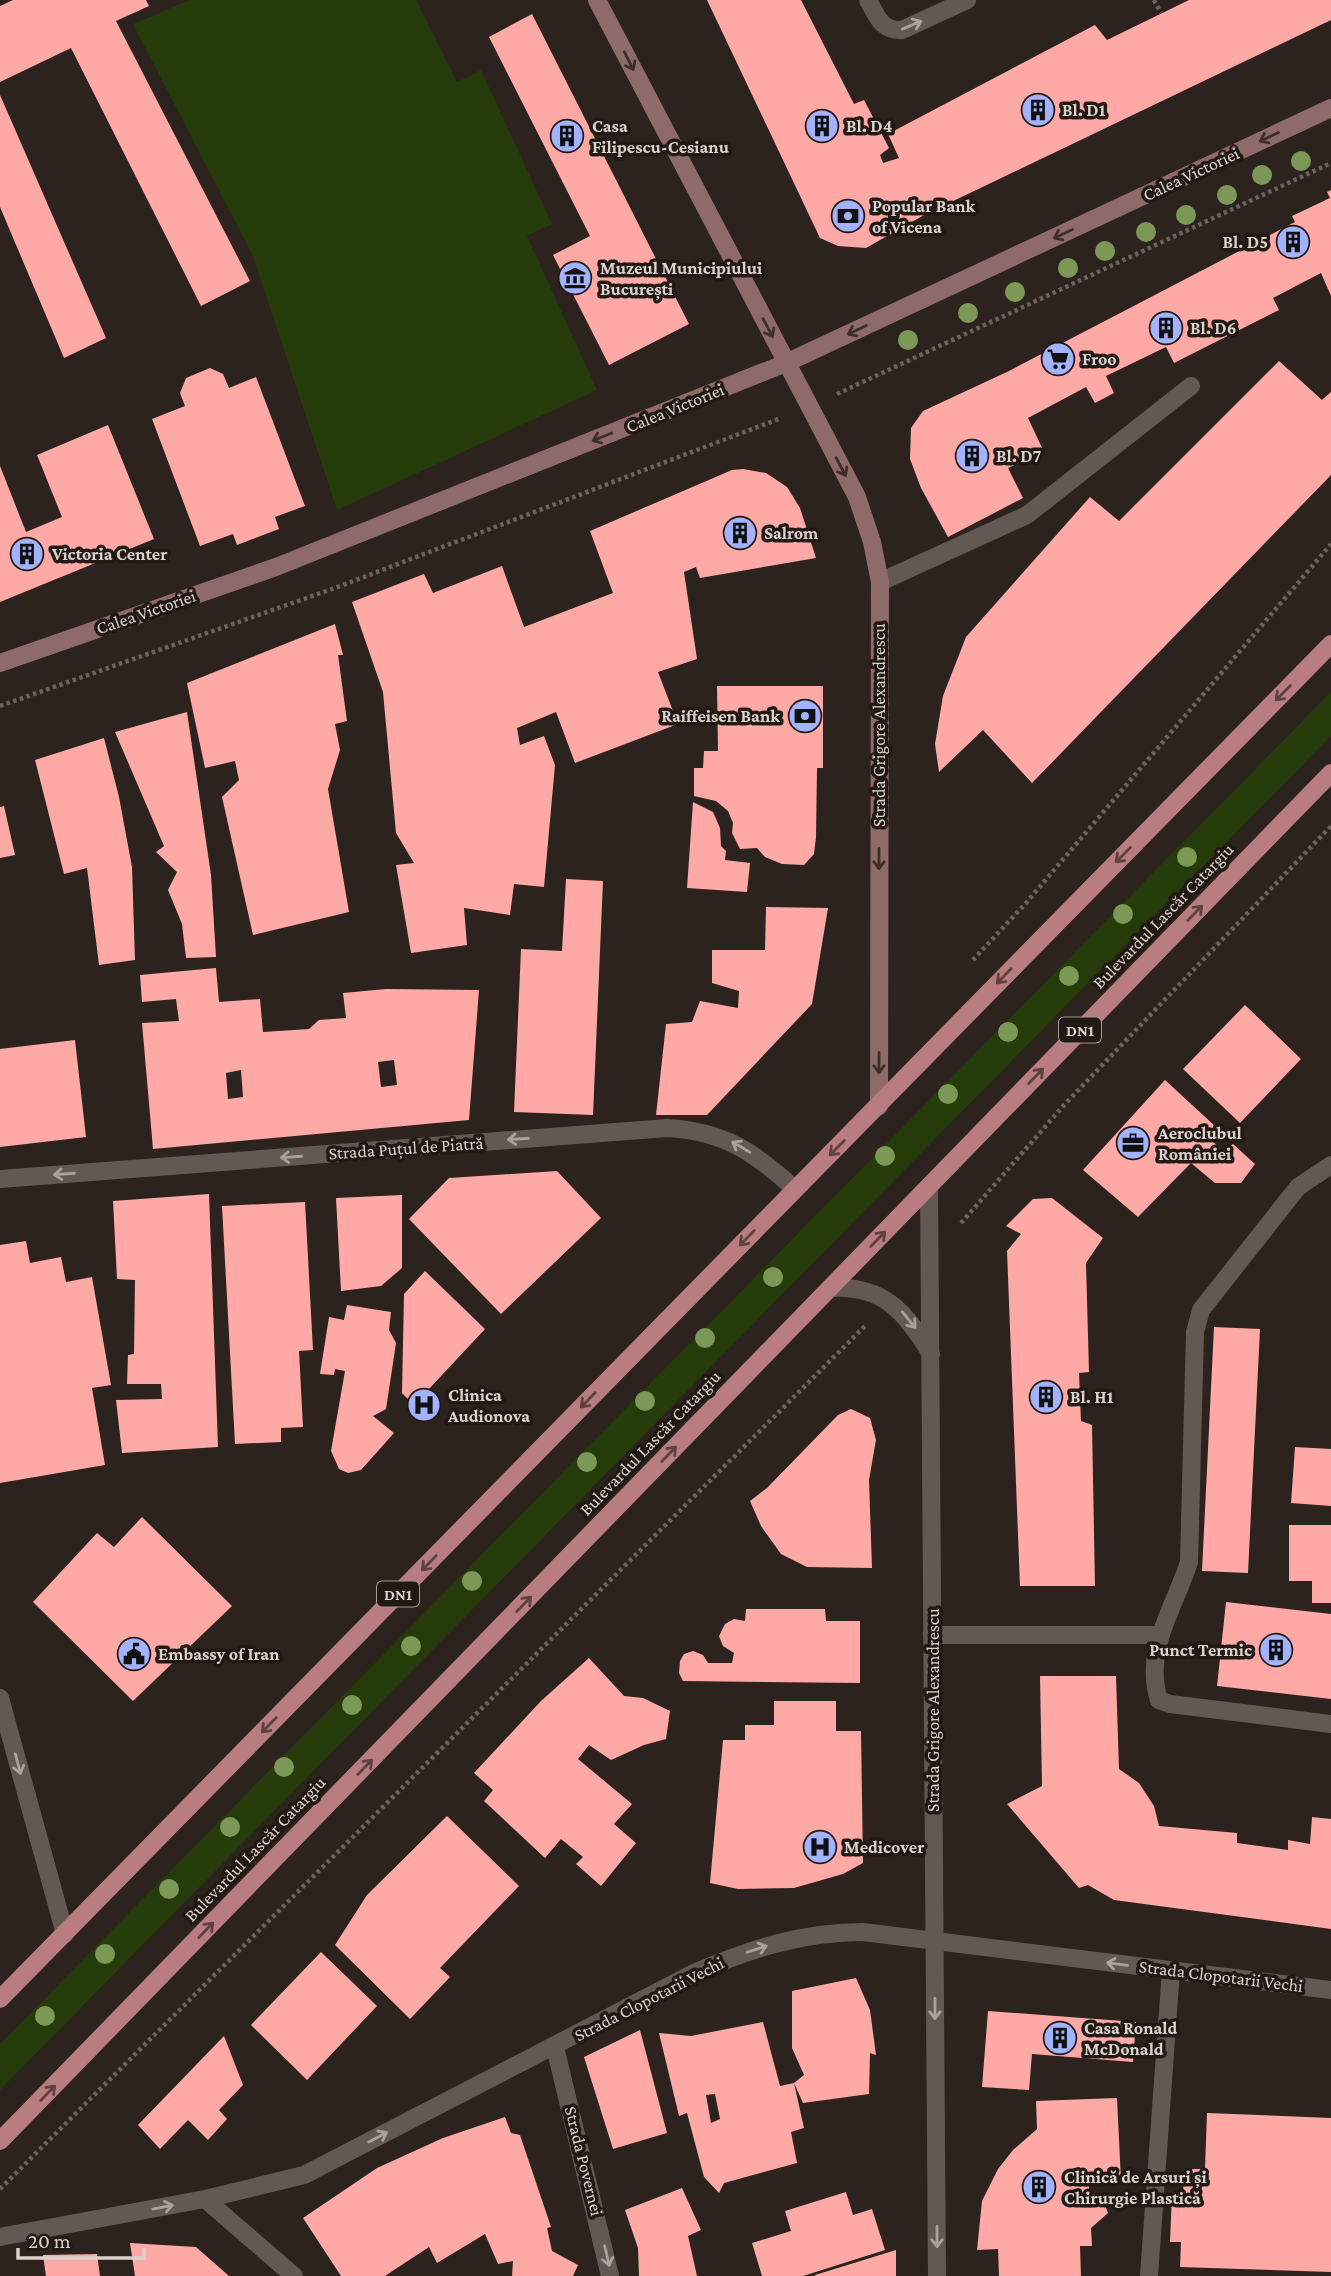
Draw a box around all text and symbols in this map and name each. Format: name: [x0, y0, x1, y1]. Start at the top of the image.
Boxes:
one-way arrow: [901, 18, 922, 31]
one-way arrow: [622, 50, 636, 70]
building icon: Bl. D1: [1019, 91, 1057, 129]
place label: Bl. D1: [1062, 100, 1106, 120]
building icon: Bl. D4: [803, 107, 841, 145]
place label: Casa Filipescu-Cesianu: [592, 116, 730, 157]
place label: Bl. D4: [846, 116, 893, 136]
building icon: Casa Filipescu-Cesianu: [548, 117, 586, 155]
one-way arrow: [1259, 131, 1280, 144]
street label: Calea Victoriei: [1140, 143, 1243, 205]
place label: Popular Bank of Vicena: [872, 196, 975, 237]
bank icon: Popular Bank of Vicena: [829, 197, 867, 235]
building icon: Bl. D5: [1274, 223, 1312, 261]
one-way arrow: [1053, 227, 1074, 241]
place label: Bl. D5: [1222, 232, 1268, 252]
place label: Muzeul Municipiului București: [600, 258, 763, 300]
museum icon: Muzeul Municipiului București: [556, 259, 594, 297]
building icon: Bl. D6: [1147, 309, 1185, 347]
one-way arrow: [761, 317, 775, 338]
place label: Bl. D6: [1190, 318, 1237, 338]
one-way arrow: [847, 325, 868, 338]
supermarket icon: Froo: [1039, 340, 1077, 378]
place label: Froo: [1082, 349, 1117, 369]
street label: Calea Victoriei: [623, 379, 727, 437]
one-way arrow: [592, 431, 614, 444]
building icon: Bl. D7: [953, 437, 991, 475]
place label: Bl. D7: [996, 446, 1041, 466]
one-way arrow: [835, 456, 848, 477]
building icon: Salrom: [721, 514, 759, 552]
place label: Salrom: [764, 523, 819, 543]
building icon: Victoria Center: [8, 535, 46, 573]
place label: Victoria Center: [51, 544, 167, 564]
street label: Calea Victoriei: [94, 586, 199, 638]
street label: Strada Grigore Alexandrescu: [869, 623, 889, 827]
one-way arrow: [1275, 684, 1292, 701]
bank icon: Raiffeisen Bank: [786, 697, 824, 735]
place label: Raiffeisen Bank: [661, 706, 780, 726]
street label: Bulevardul Lascăr Catargiu: [1089, 839, 1238, 993]
one-way arrow: [1115, 846, 1132, 863]
one-way arrow: [872, 847, 886, 870]
one-way arrow: [1186, 905, 1203, 922]
one-way arrow: [996, 968, 1013, 985]
road number: DN1: [1059, 1018, 1101, 1042]
one-way arrow: [872, 1051, 886, 1074]
one-way arrow: [1028, 1068, 1045, 1085]
place label: Aeroclubul României: [1157, 1123, 1242, 1164]
office icon: Aeroclubul României: [1114, 1124, 1152, 1162]
street label: Strada Puțul de Piatră: [328, 1133, 484, 1165]
one-way arrow: [507, 1133, 530, 1146]
one-way arrow: [829, 1139, 846, 1156]
one-way arrow: [732, 1140, 752, 1154]
one-way arrow: [280, 1150, 303, 1163]
one-way arrow: [53, 1168, 76, 1181]
one-way arrow: [739, 1229, 756, 1246]
one-way arrow: [869, 1231, 886, 1248]
one-way arrow: [901, 1311, 916, 1329]
street label: Bulevardul Lascăr Catargiu: [576, 1366, 725, 1520]
building icon: Bl. H1: [1027, 1378, 1065, 1416]
place label: Clinica Audionova: [447, 1385, 530, 1426]
hospital icon: Clinica Audionova: [405, 1386, 443, 1424]
place label: Bl. H1: [1070, 1387, 1114, 1407]
one-way arrow: [580, 1391, 597, 1408]
one-way arrow: [660, 1446, 677, 1463]
one-way arrow: [420, 1554, 437, 1571]
road number: DN1: [377, 1582, 419, 1606]
one-way arrow: [515, 1595, 532, 1612]
street label: Strada Grigore Alexandrescu: [923, 1608, 943, 1812]
building icon: Punct Termic: [1257, 1631, 1295, 1669]
public building icon: Embassy of Iran: [115, 1635, 153, 1673]
place label: Punct Termic: [1149, 1640, 1252, 1660]
place label: Embassy of Iran: [158, 1644, 280, 1664]
one-way arrow: [261, 1716, 278, 1733]
one-way arrow: [12, 1753, 25, 1775]
one-way arrow: [356, 1758, 373, 1775]
street label: Bulevardul Lascăr Catargiu: [181, 1772, 330, 1926]
hospital icon: Medicover: [801, 1828, 839, 1866]
place label: Medicover: [844, 1837, 924, 1857]
one-way arrow: [198, 1921, 215, 1938]
one-way arrow: [746, 1942, 768, 1955]
street label: Strada Clopotarii Vechi: [571, 1952, 727, 2045]
street label: Strada Clopotarii Vechi: [1138, 1956, 1304, 1996]
one-way arrow: [1106, 1957, 1129, 1970]
one-way arrow: [929, 1998, 942, 2021]
place label: Casa Ronald McDonald: [1084, 2018, 1178, 2059]
building icon: Casa Ronald McDonald: [1041, 2019, 1079, 2057]
one-way arrow: [39, 2084, 56, 2101]
street label: Strada Povernei: [561, 2104, 607, 2218]
one-way arrow: [367, 2130, 388, 2144]
place label: Clinică de Arsuri și Chirurgie Plastică: [1064, 2167, 1207, 2208]
building icon: Clinică de Arsuri și Chirurgie Plastică: [1020, 2168, 1058, 2206]
one-way arrow: [151, 2200, 174, 2213]
scale bar: [18, 2216, 144, 2260]
one-way arrow: [930, 2225, 944, 2248]
text: 20 m: [28, 2229, 71, 2253]
one-way arrow: [600, 2244, 614, 2267]

